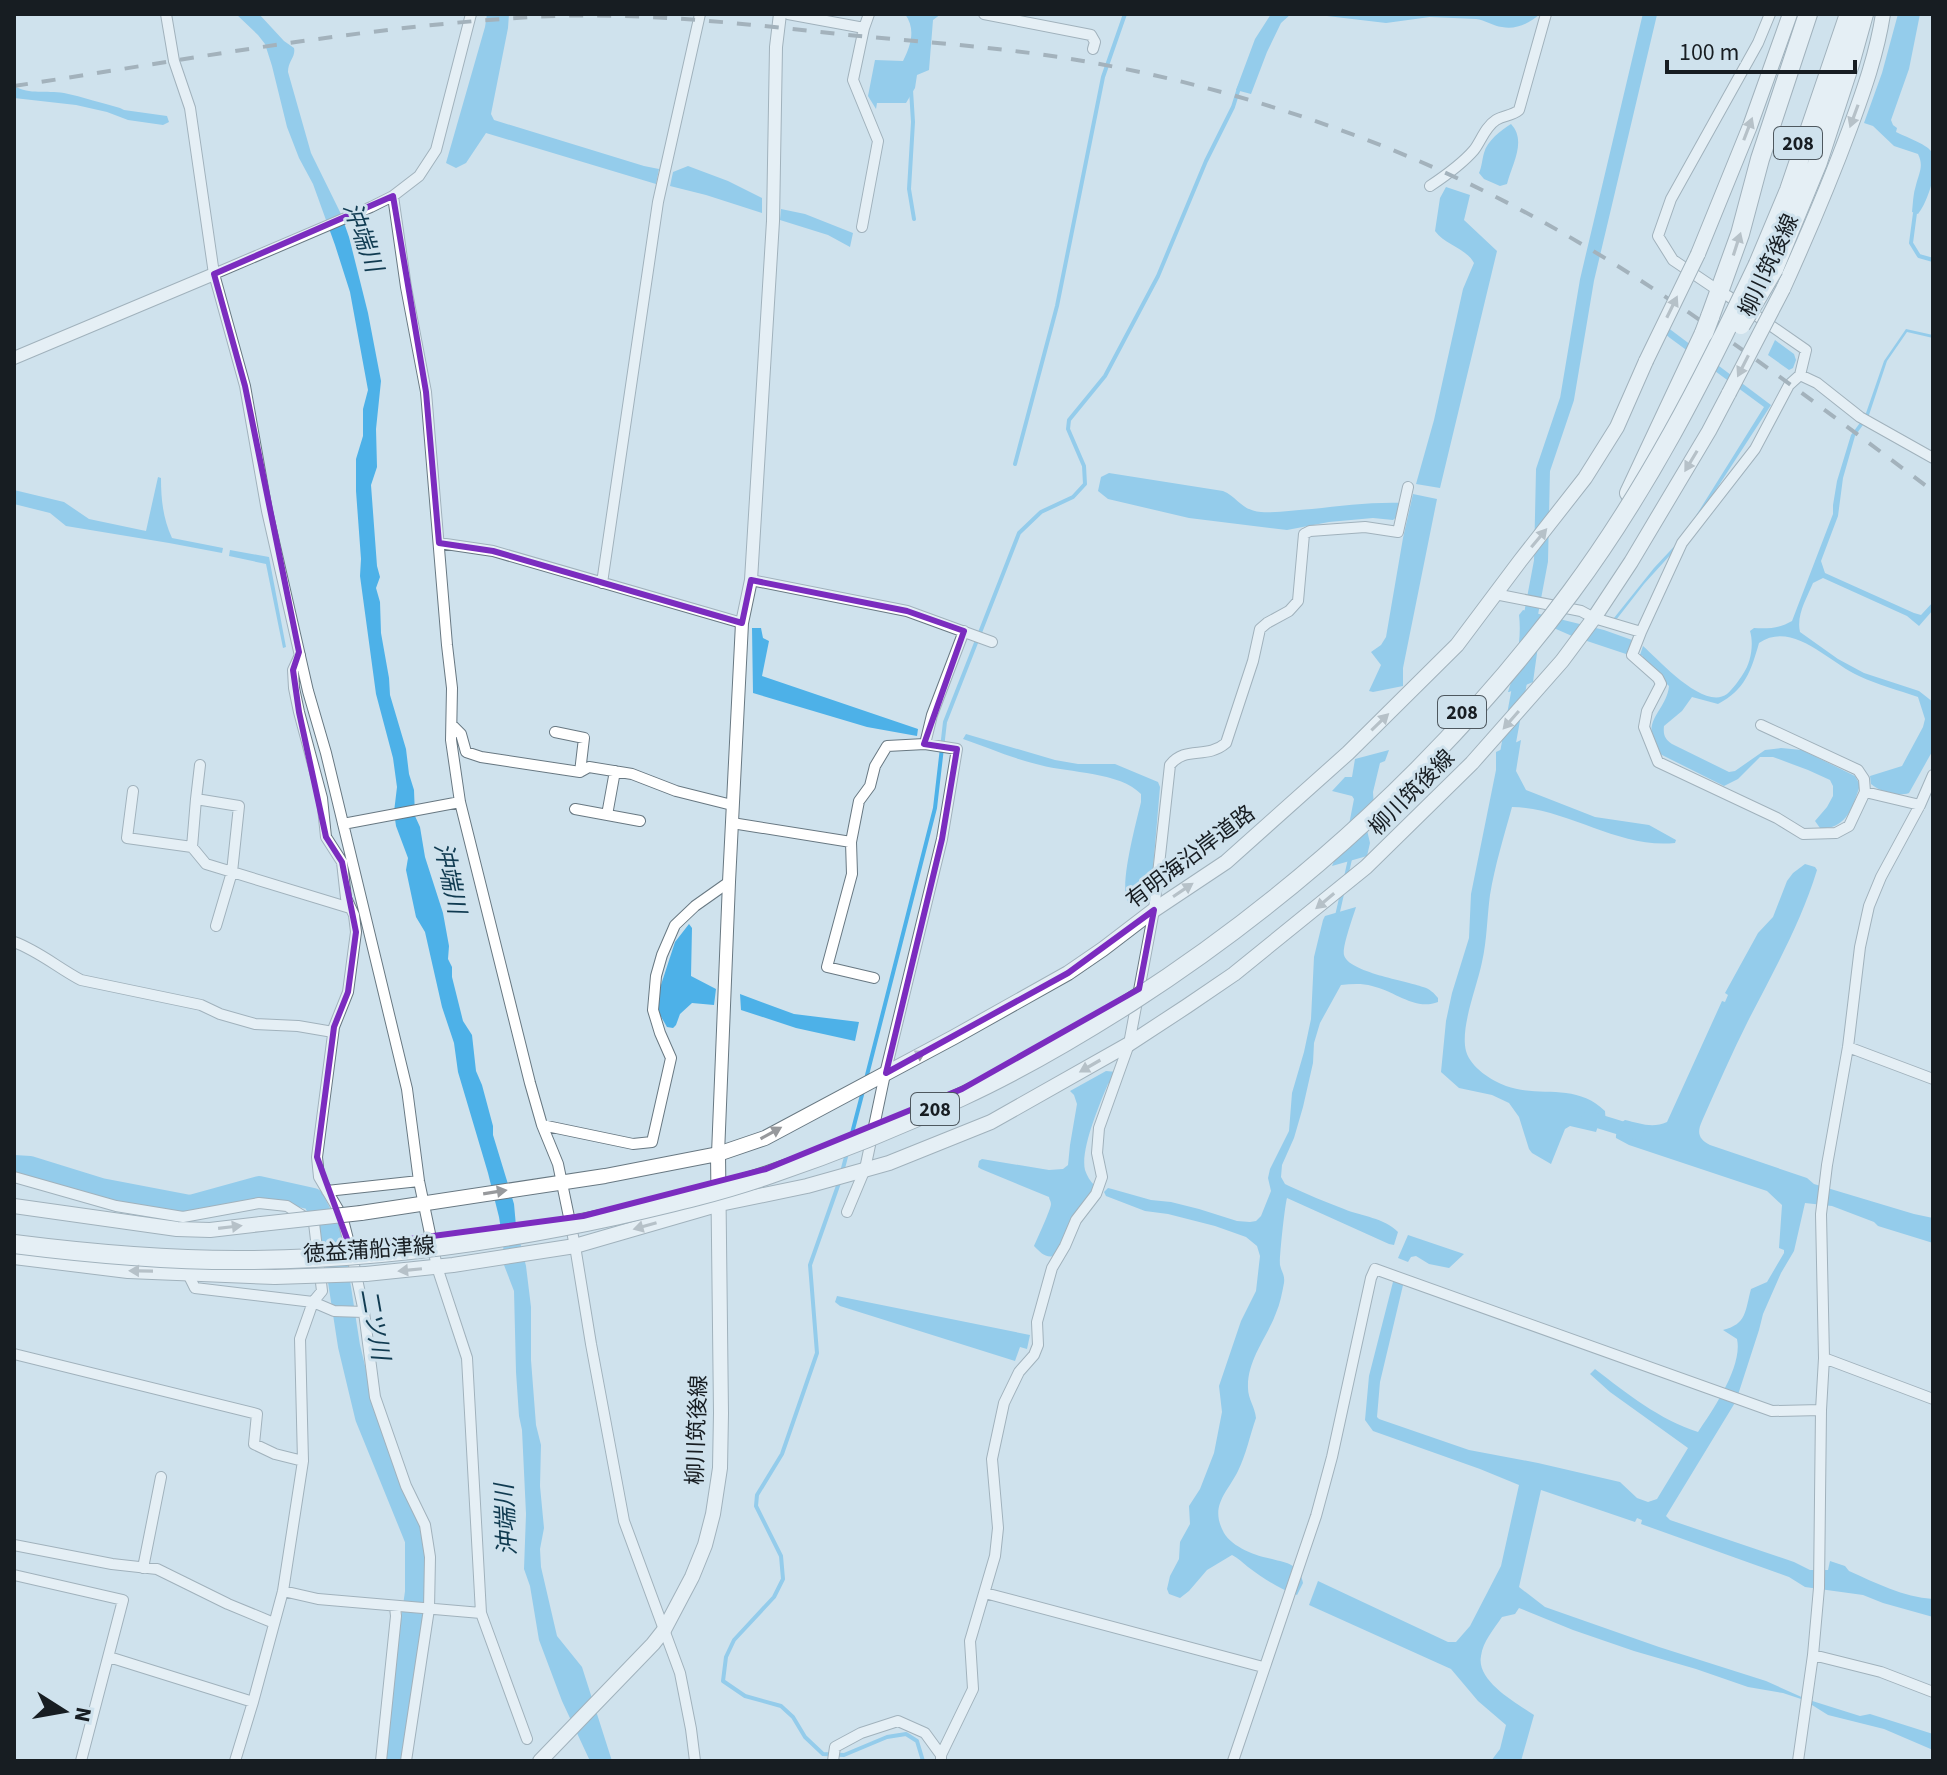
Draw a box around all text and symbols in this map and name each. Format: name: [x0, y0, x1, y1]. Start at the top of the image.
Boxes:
scale bar: [1667, 24, 1855, 74]
text: 100 m: [1679, 35, 1739, 70]
one-way arrow: [1848, 104, 1860, 128]
one-way arrow: [1742, 117, 1755, 141]
road number: 208: [1774, 127, 1822, 159]
water label: 沖端川: [334, 197, 392, 280]
street label: 柳川筑後線: [1731, 209, 1807, 322]
one-way arrow: [1731, 232, 1743, 256]
one-way arrow: [1665, 296, 1679, 319]
one-way arrow: [1737, 355, 1751, 377]
one-way arrow: [1684, 450, 1698, 472]
one-way arrow: [1530, 528, 1547, 548]
road number: 208: [1438, 696, 1486, 728]
one-way arrow: [1502, 710, 1520, 729]
one-way arrow: [1370, 713, 1389, 732]
street label: 柳川筑後線: [1361, 742, 1462, 843]
street label: 有明海沿岸道路: [1119, 798, 1262, 916]
water label: 沖端川: [425, 839, 475, 920]
one-way arrow: [1172, 884, 1194, 898]
one-way arrow: [1315, 892, 1335, 909]
one-way arrow: [904, 1050, 926, 1064]
one-way arrow: [1079, 1059, 1101, 1073]
road number: 208: [911, 1093, 959, 1125]
one-way arrow: [760, 1126, 783, 1140]
one-way arrow: [483, 1185, 508, 1198]
one-way arrow: [633, 1220, 657, 1233]
one-way arrow: [218, 1221, 243, 1234]
street label: 徳益蒲船津線: [302, 1229, 436, 1271]
one-way arrow: [397, 1264, 422, 1277]
one-way arrow: [128, 1265, 153, 1277]
water label: 二ツ川: [351, 1286, 399, 1366]
street label: 柳川筑後線: [679, 1375, 715, 1486]
water label: 沖端川: [487, 1480, 526, 1557]
north arrow: [24, 1671, 104, 1751]
text: N: [66, 1704, 100, 1725]

